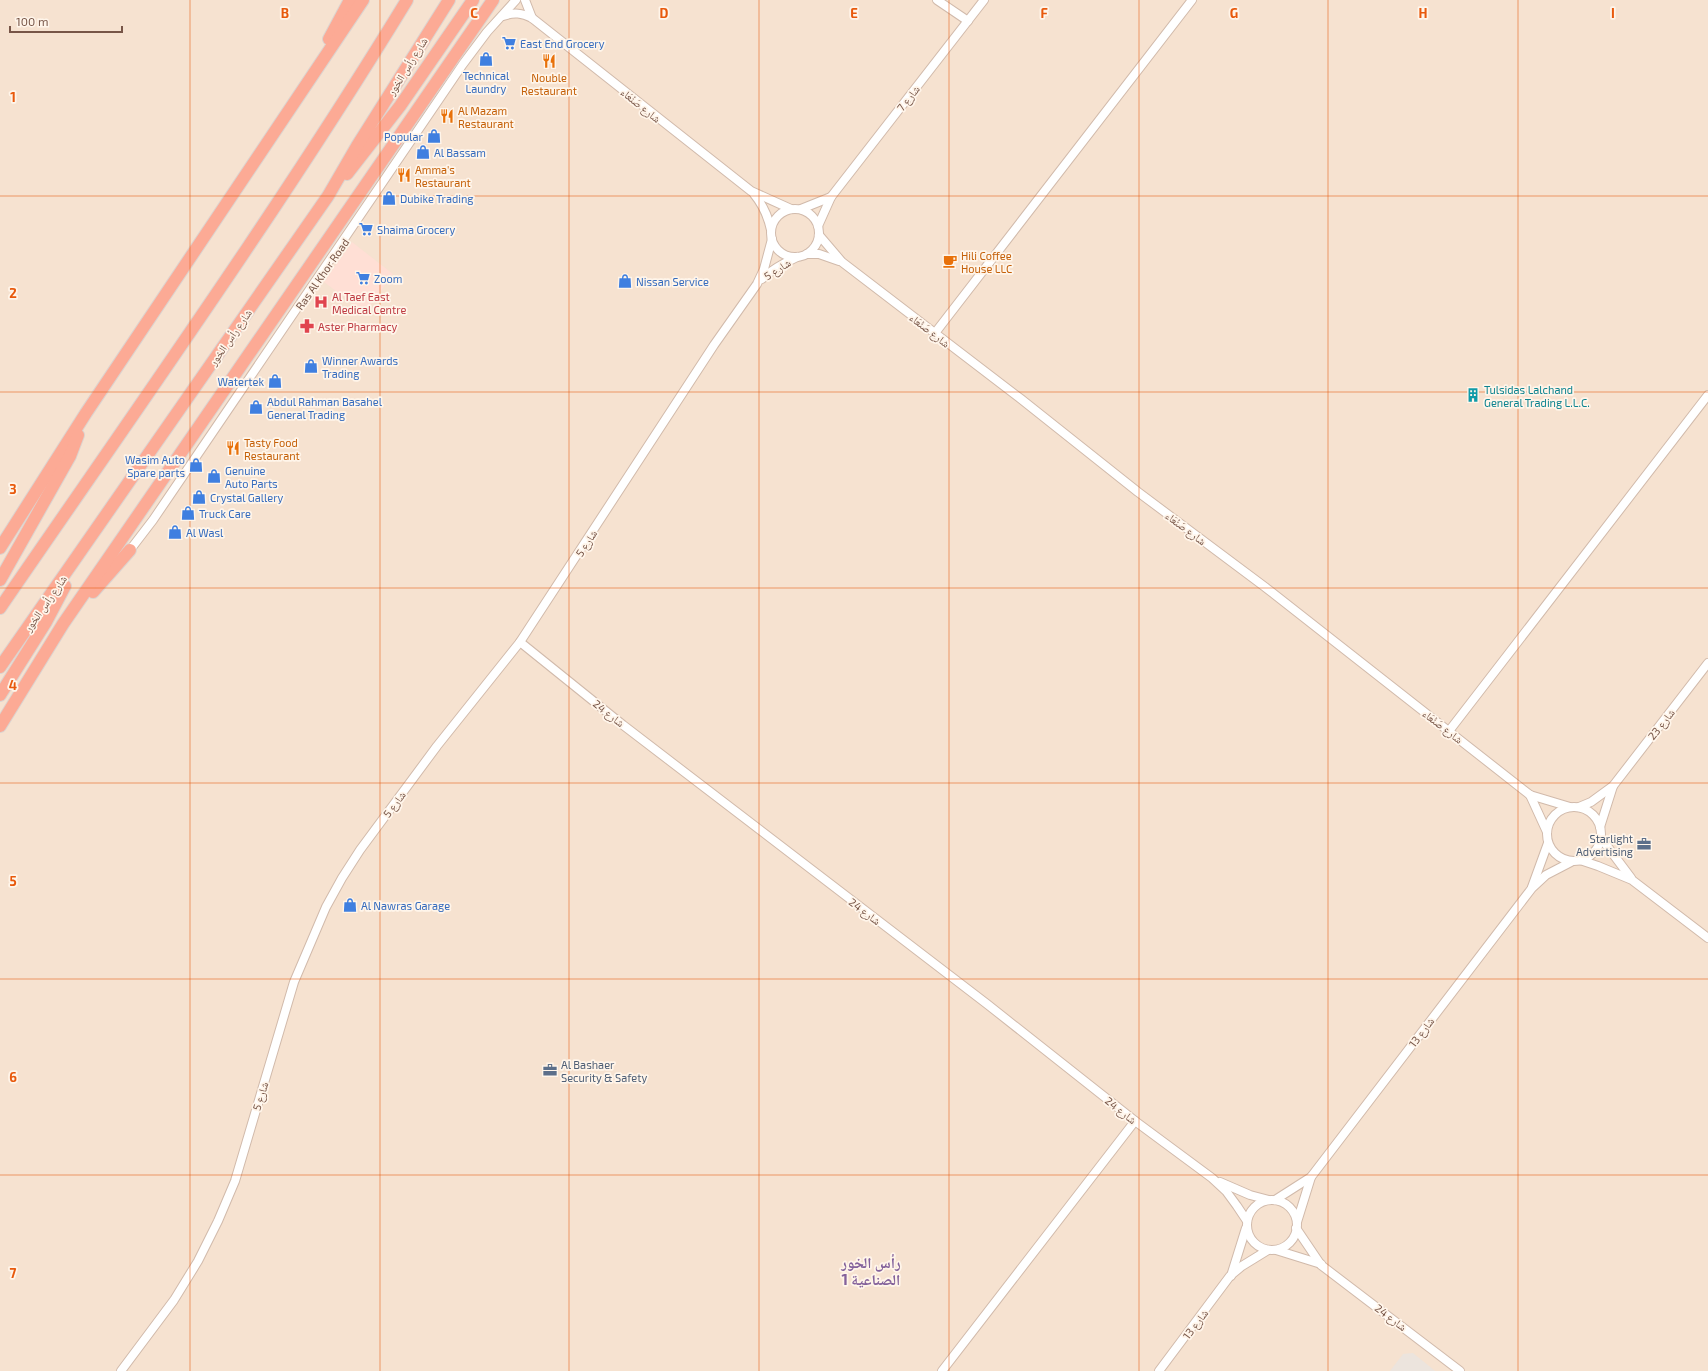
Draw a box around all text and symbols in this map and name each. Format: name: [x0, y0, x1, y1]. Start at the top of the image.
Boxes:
text: B: [281, 5, 289, 21]
text: C: [470, 5, 478, 21]
text: D: [660, 5, 669, 21]
text: E: [850, 5, 858, 21]
text: F: [1040, 5, 1048, 21]
text: G: [1230, 5, 1238, 21]
text: H: [1419, 5, 1428, 21]
text: I: [1611, 5, 1615, 21]
scale bar: [10, 8, 122, 34]
text: 100 m: [16, 14, 48, 28]
street label: شارع رأس الخور: [384, 35, 431, 99]
supermarket icon: East End Grocery: [501, 35, 517, 51]
place label: East End Grocery: [520, 37, 605, 50]
shop icon: Technical Laundry: [478, 51, 494, 67]
restaurant icon: Nouble Restaurant: [541, 53, 557, 69]
place label: Technical Laundry: [463, 69, 510, 95]
place label: Nouble Restaurant: [521, 71, 577, 97]
street label: شارع 7: [894, 83, 923, 114]
street label: شارع صَنْعَاء: [618, 85, 663, 126]
text: 1: [10, 89, 16, 105]
place label: Al Mazam Restaurant: [458, 104, 514, 130]
restaurant icon: Al Mazam Restaurant: [439, 108, 455, 124]
shop icon: Popular: [426, 128, 442, 144]
place label: Popular: [384, 130, 424, 143]
shop icon: Al Bassam: [415, 144, 431, 160]
place label: Al Bassam: [434, 146, 486, 159]
place label: Amma's Restaurant: [415, 163, 471, 189]
restaurant icon: Amma's Restaurant: [396, 167, 412, 183]
shop icon: Dubike Trading: [381, 190, 397, 206]
place label: Dubike Trading: [400, 192, 474, 205]
supermarket icon: Shaima Grocery: [358, 221, 374, 237]
place label: Shaima Grocery: [377, 223, 455, 236]
street label: Ras Al Khor Road: [293, 236, 351, 312]
place label: Hili Coffee House LLC: [961, 249, 1012, 275]
cafe icon: Hili Coffee House LLC: [942, 253, 958, 269]
street label: شارع 5: [761, 256, 793, 283]
supermarket icon: Zoom: [355, 270, 371, 286]
place label: Zoom: [374, 272, 402, 285]
shop icon: Nissan Service: [617, 273, 633, 289]
place label: Nissan Service: [636, 275, 709, 288]
text: 2: [9, 285, 17, 301]
place label: Al Taef East Medical Centre: [332, 290, 406, 316]
hospital icon: Al Taef East Medical Centre: [313, 294, 329, 310]
street label: شارع رأس الخور: [205, 306, 255, 369]
street label: شارع صَنْعَاء: [907, 310, 953, 350]
pharmacy icon: Aster Pharmacy: [299, 318, 315, 334]
place label: Aster Pharmacy: [318, 320, 398, 333]
place label: Winner Awards Trading: [322, 354, 399, 380]
shop icon: Winner Awards Trading: [303, 358, 319, 374]
shop icon: Watertek: [267, 373, 283, 389]
place label: Watertek: [217, 375, 264, 388]
place label: Tulsidas Lalchand General Trading L.L.C.: [1484, 383, 1590, 409]
building icon: Tulsidas Lalchand General Trading L.L.C.: [1465, 387, 1481, 403]
place label: Abdul Rahman Basahel General Trading: [267, 395, 383, 421]
shop icon: Abdul Rahman Basahel General Trading: [248, 399, 264, 415]
place label: Tasty Food Restaurant: [244, 436, 300, 462]
restaurant icon: Tasty Food Restaurant: [225, 440, 241, 456]
place label: Wasim Auto Spare parts: [125, 453, 185, 479]
shop icon: Wasim Auto Spare parts: [188, 457, 204, 473]
place label: Genuine Auto Parts: [225, 464, 278, 490]
shop icon: Genuine Auto Parts: [206, 468, 222, 484]
text: 3: [9, 481, 17, 497]
shop icon: Crystal Gallery: [191, 489, 207, 505]
place label: Crystal Gallery: [210, 491, 284, 504]
shop icon: Truck Care: [180, 505, 196, 521]
place label: Truck Care: [199, 507, 251, 520]
street label: شارع صَنْعَاء: [1163, 509, 1209, 548]
shop icon: Al Wasl: [167, 524, 183, 540]
place label: Al Wasl: [186, 526, 224, 539]
street label: شارع 5: [573, 527, 600, 559]
street label: شارع رأس الخور: [20, 572, 70, 635]
text: 4: [9, 677, 17, 693]
street label: شارع 24: [590, 697, 627, 730]
street label: شارع صَنْعَاء: [1420, 706, 1466, 746]
street label: شارع 23: [1645, 706, 1678, 743]
street label: شارع 5: [380, 788, 409, 820]
place label: Starlight Advertising: [1576, 832, 1633, 858]
office icon: Starlight Advertising: [1636, 836, 1652, 852]
text: 5: [9, 873, 17, 889]
street label: شارع 24: [846, 895, 883, 928]
shop icon: Al Nawras Garage: [342, 897, 358, 913]
place label: Al Nawras Garage: [361, 899, 450, 912]
street label: شارع 13: [1406, 1015, 1437, 1050]
place label: Al Bashaer Security & Safety: [561, 1058, 647, 1084]
office icon: Al Bashaer Security & Safety: [542, 1062, 558, 1078]
text: 6: [9, 1069, 17, 1085]
street label: شارع 5: [250, 1080, 271, 1112]
street label: شارع 24: [1102, 1094, 1139, 1127]
district label: رأس الخور الصناعية 1: [840, 1253, 901, 1288]
text: 7: [10, 1265, 17, 1281]
street label: شارع 24: [1372, 1301, 1409, 1334]
street label: شارع 13: [1180, 1307, 1211, 1342]

